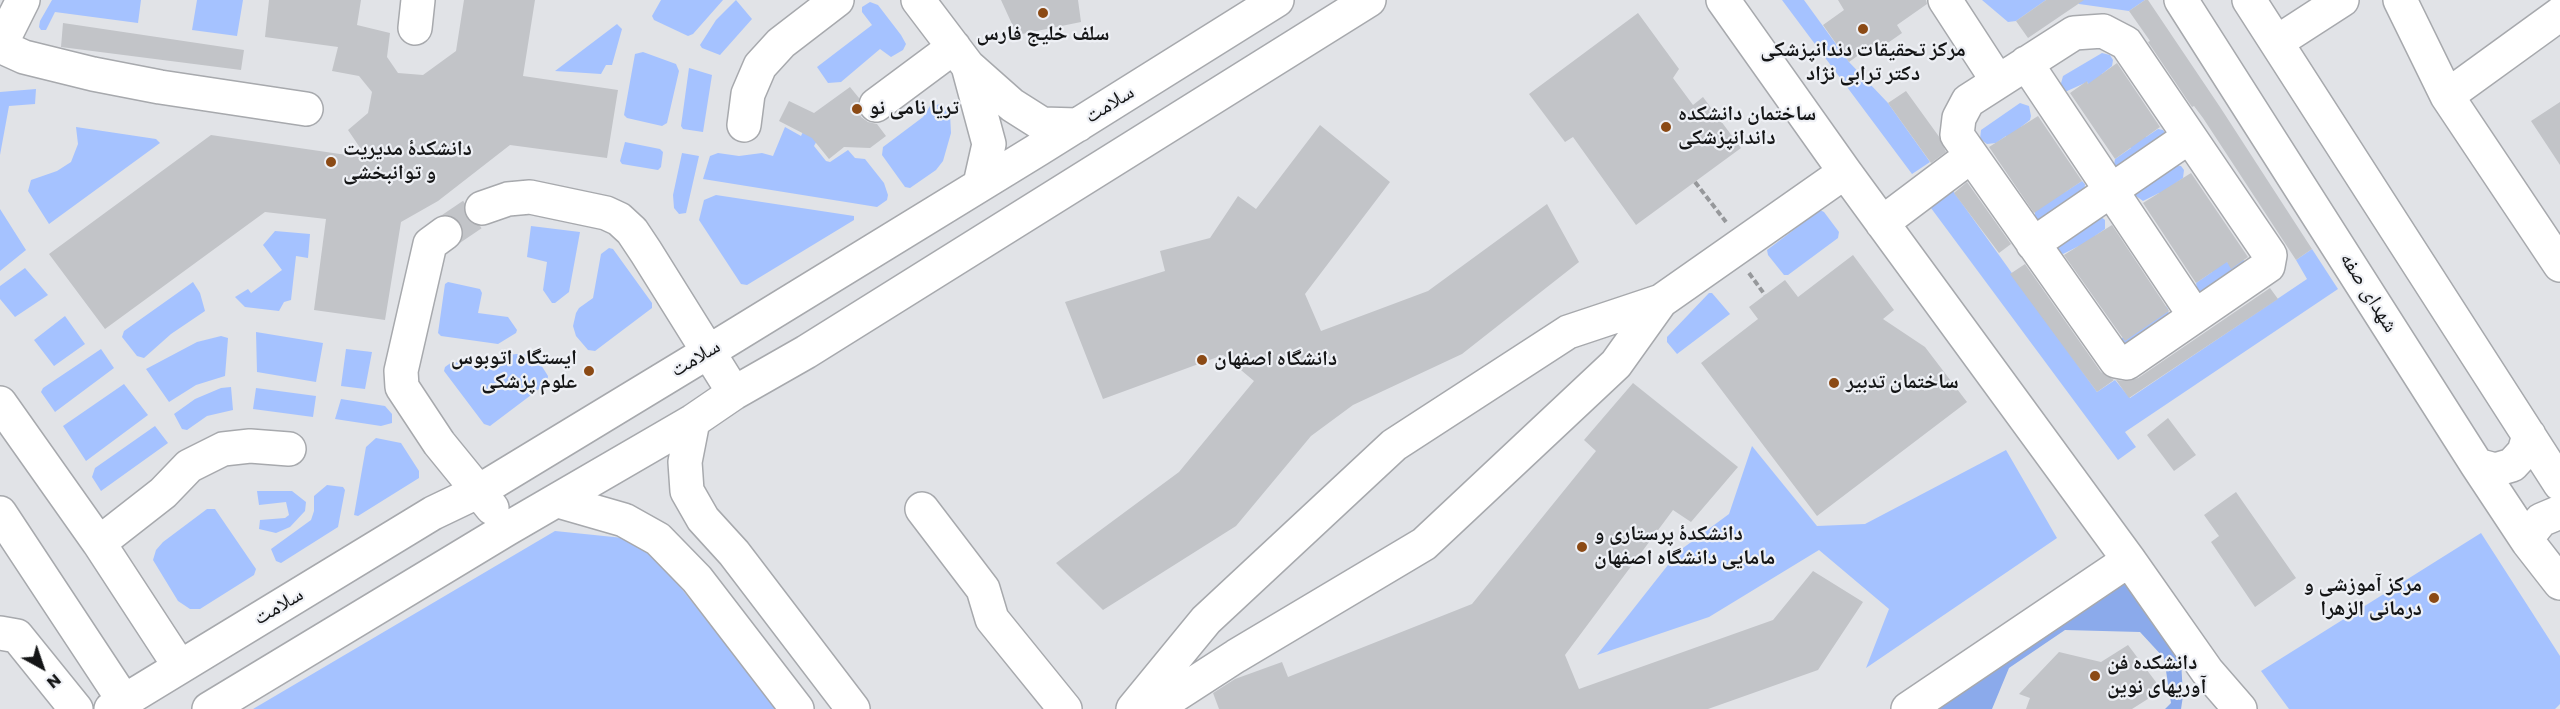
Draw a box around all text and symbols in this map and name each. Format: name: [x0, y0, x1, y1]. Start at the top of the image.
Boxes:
marker: سلف خلیج فارس: [1036, 6, 1050, 20]
place label: سلف خلیج فارس: [977, 22, 1109, 48]
marker: مرکز تحقیقات دندانپزشکی دکتر ترابی نژاد: [1856, 22, 1870, 36]
place label: مرکز تحقیقات دندانپزشکی دکتر ترابی نژاد: [1760, 38, 1966, 88]
street label: سلامت: [1081, 80, 1139, 130]
place label: تریا نامی نو: [869, 96, 959, 122]
marker: تریا نامی نو: [850, 102, 864, 116]
place label: ساختمان دانشکده داندانپزشکی: [1678, 102, 1816, 152]
marker: ساختمان دانشکده داندانپزشکی: [1659, 120, 1673, 134]
place label: دانشکدهٔ مدیریت و توانبخشی: [343, 137, 472, 187]
marker: دانشکدهٔ مدیریت و توانبخشی: [324, 155, 338, 169]
street label: شهدای صفه: [2334, 248, 2402, 338]
street label: سلامت: [667, 334, 725, 384]
place label: ایستگاه اتوبوس علوم پزشکی: [451, 346, 577, 396]
place label: دانشگاه اصفهان: [1214, 347, 1337, 373]
marker: دانشگاه اصفهان: [1195, 353, 1209, 367]
marker: ایستگاه اتوبوس علوم پزشکی: [582, 364, 596, 378]
place label: ساختمان تدبیر: [1846, 370, 1959, 396]
marker: ساختمان تدبیر: [1827, 376, 1841, 390]
place label: دانشکدهٔ پرستاری و مامایی دانشگاه اصفهان: [1594, 522, 1775, 572]
marker: دانشکدهٔ پرستاری و مامایی دانشگاه اصفهان: [1575, 540, 1589, 554]
place label: مرکز آموزشی و درمانی الزهرا: [2304, 573, 2422, 623]
street label: سلامت: [250, 582, 308, 632]
marker: مرکز آموزشی و درمانی الزهرا: [2427, 591, 2441, 605]
north arrow: [12, 637, 72, 697]
place label: دانشکده فن آوریهای نوین: [2107, 651, 2207, 701]
text: N: [42, 668, 66, 694]
marker: دانشکده فن آوریهای نوین: [2088, 669, 2102, 683]

